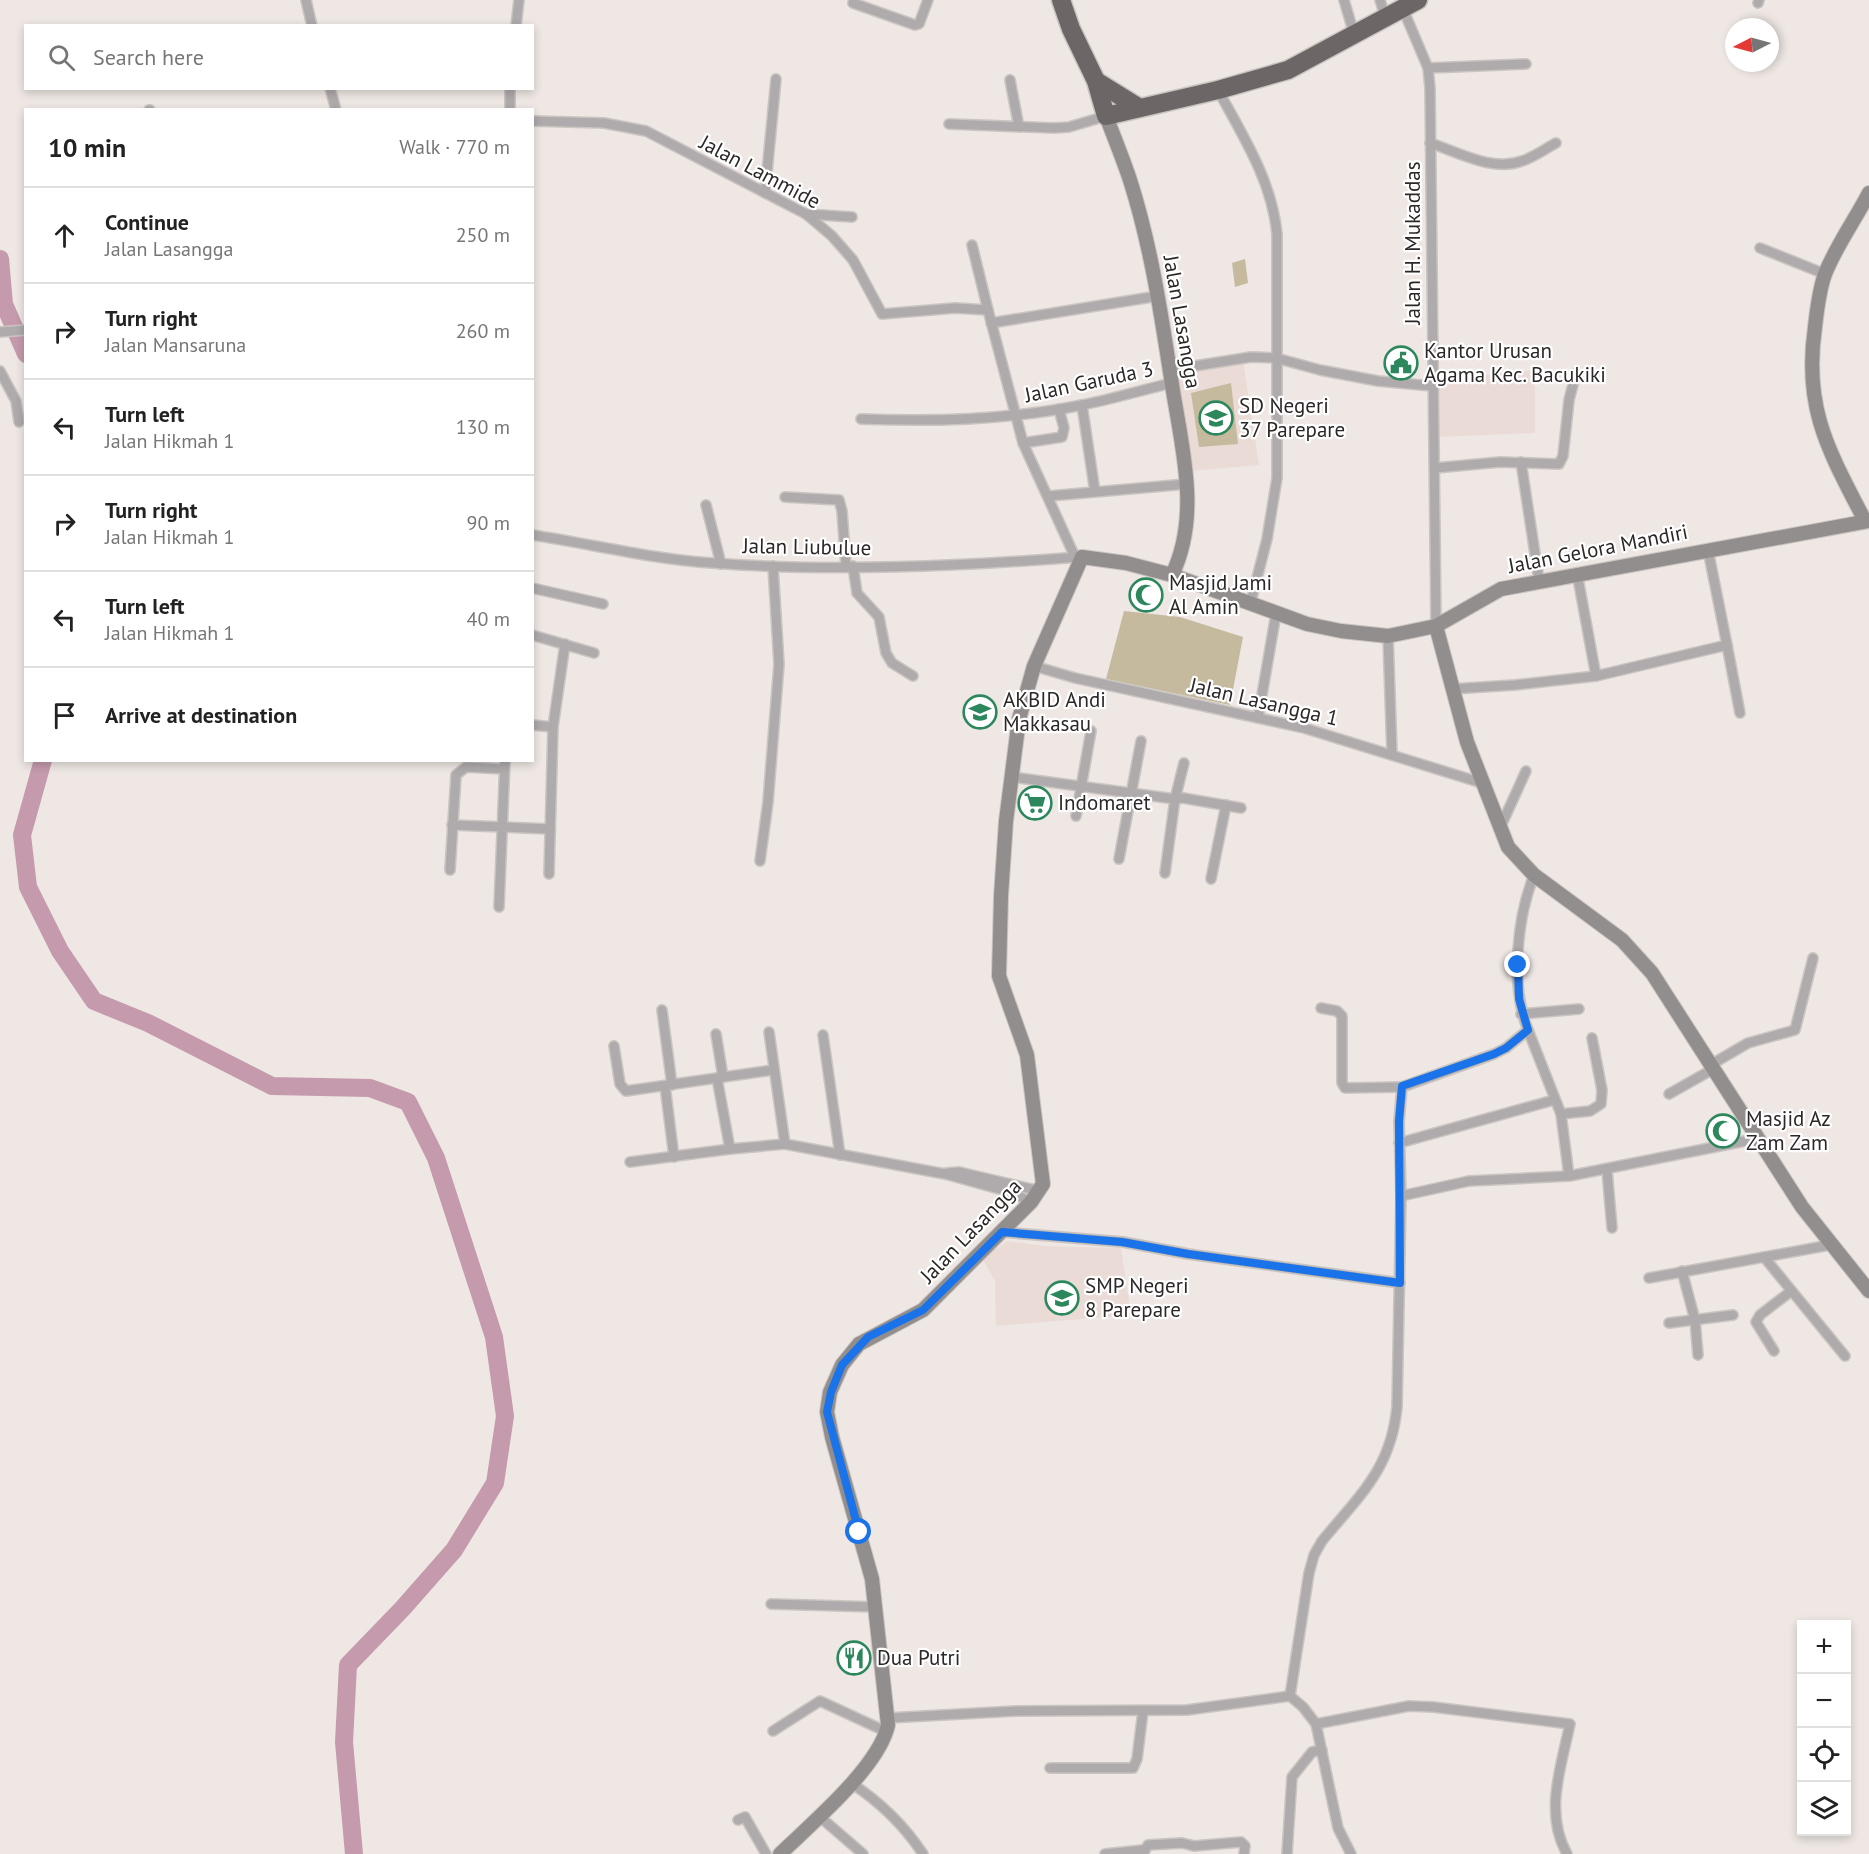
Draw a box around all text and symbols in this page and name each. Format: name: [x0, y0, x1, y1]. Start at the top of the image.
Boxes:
north arrow: [1725, 18, 1779, 72]
search box: [24, 24, 534, 90]
icon: search: [45, 41, 78, 74]
text: Search here: [93, 43, 204, 71]
street label: Jalan Lammide: [694, 128, 825, 215]
text: 10 min: [48, 131, 126, 164]
text: Walk · 770 m: [399, 134, 510, 160]
street label: Jalan H. Mukaddas: [1399, 161, 1426, 326]
text: Continue: [105, 208, 189, 236]
icon: ahead: [48, 219, 81, 252]
text: 250 m: [456, 222, 510, 248]
text: Jalan Lasangga: [105, 236, 233, 262]
street label: Jalan Lasangga: [1157, 252, 1207, 391]
text: Turn right: [105, 304, 197, 332]
icon: right: [48, 315, 81, 348]
text: 260 m: [456, 318, 510, 344]
text: Jalan Mansaruna: [105, 332, 246, 358]
place label: Kantor Urusan Agama Kec. Bacukiki: [1424, 337, 1606, 388]
public building icon: Kantor Urusan Agama Kec. Bacukiki: [1383, 345, 1419, 381]
street label: Jalan Garuda 3: [1021, 355, 1156, 409]
place label: SD Negeri 37 Parepare: [1239, 392, 1345, 443]
text: Turn left: [105, 400, 185, 428]
school or university icon: SD Negeri 37 Parepare: [1198, 400, 1234, 436]
icon: left: [48, 411, 81, 444]
text: 130 m: [456, 414, 510, 440]
text: Jalan Hikmah 1: [105, 428, 235, 454]
text: Turn right: [105, 496, 197, 524]
icon: right: [48, 507, 81, 540]
text: 90 m: [467, 510, 510, 536]
street label: Jalan Gelora Mandiri: [1505, 518, 1690, 579]
text: Jalan Hikmah 1: [105, 524, 235, 550]
street label: Jalan Liubulue: [741, 532, 872, 561]
place label: Masjid Jami Al Amin: [1169, 569, 1272, 620]
mosque icon: Masjid Jami Al Amin: [1128, 577, 1164, 613]
text: Turn left: [105, 592, 185, 620]
icon: left: [48, 603, 81, 636]
text: 40 m: [467, 606, 510, 632]
text: Jalan Hikmah 1: [105, 620, 235, 646]
street label: Jalan Lasangga 1: [1186, 671, 1341, 732]
place label: AKBID Andi Makkasau: [1003, 686, 1106, 737]
school or university icon: AKBID Andi Makkasau: [962, 694, 998, 730]
icon: arrive: [48, 699, 81, 732]
text: Arrive at destination: [105, 701, 297, 729]
supermarket icon: Indomaret: [1017, 785, 1053, 821]
place label: Indomaret: [1058, 789, 1151, 816]
route end: [1504, 951, 1530, 977]
place label: Masjid Az Zam Zam: [1746, 1105, 1831, 1156]
mosque icon: Masjid Az Zam Zam: [1705, 1113, 1741, 1149]
street label: Jalan Lasangga: [913, 1173, 1027, 1289]
place label: SMP Negeri 8 Parepare: [1085, 1272, 1189, 1323]
school or university icon: SMP Negeri 8 Parepare: [1044, 1280, 1080, 1316]
route start: [845, 1518, 871, 1544]
map controls: [1797, 1620, 1851, 1836]
button: +: [1797, 1620, 1851, 1674]
restaurant icon: Dua Putri: [836, 1640, 872, 1676]
place label: Dua Putri: [877, 1644, 960, 1671]
button: −: [1797, 1674, 1851, 1728]
button: locate: [1797, 1728, 1851, 1782]
button: layers: [1797, 1782, 1851, 1836]

